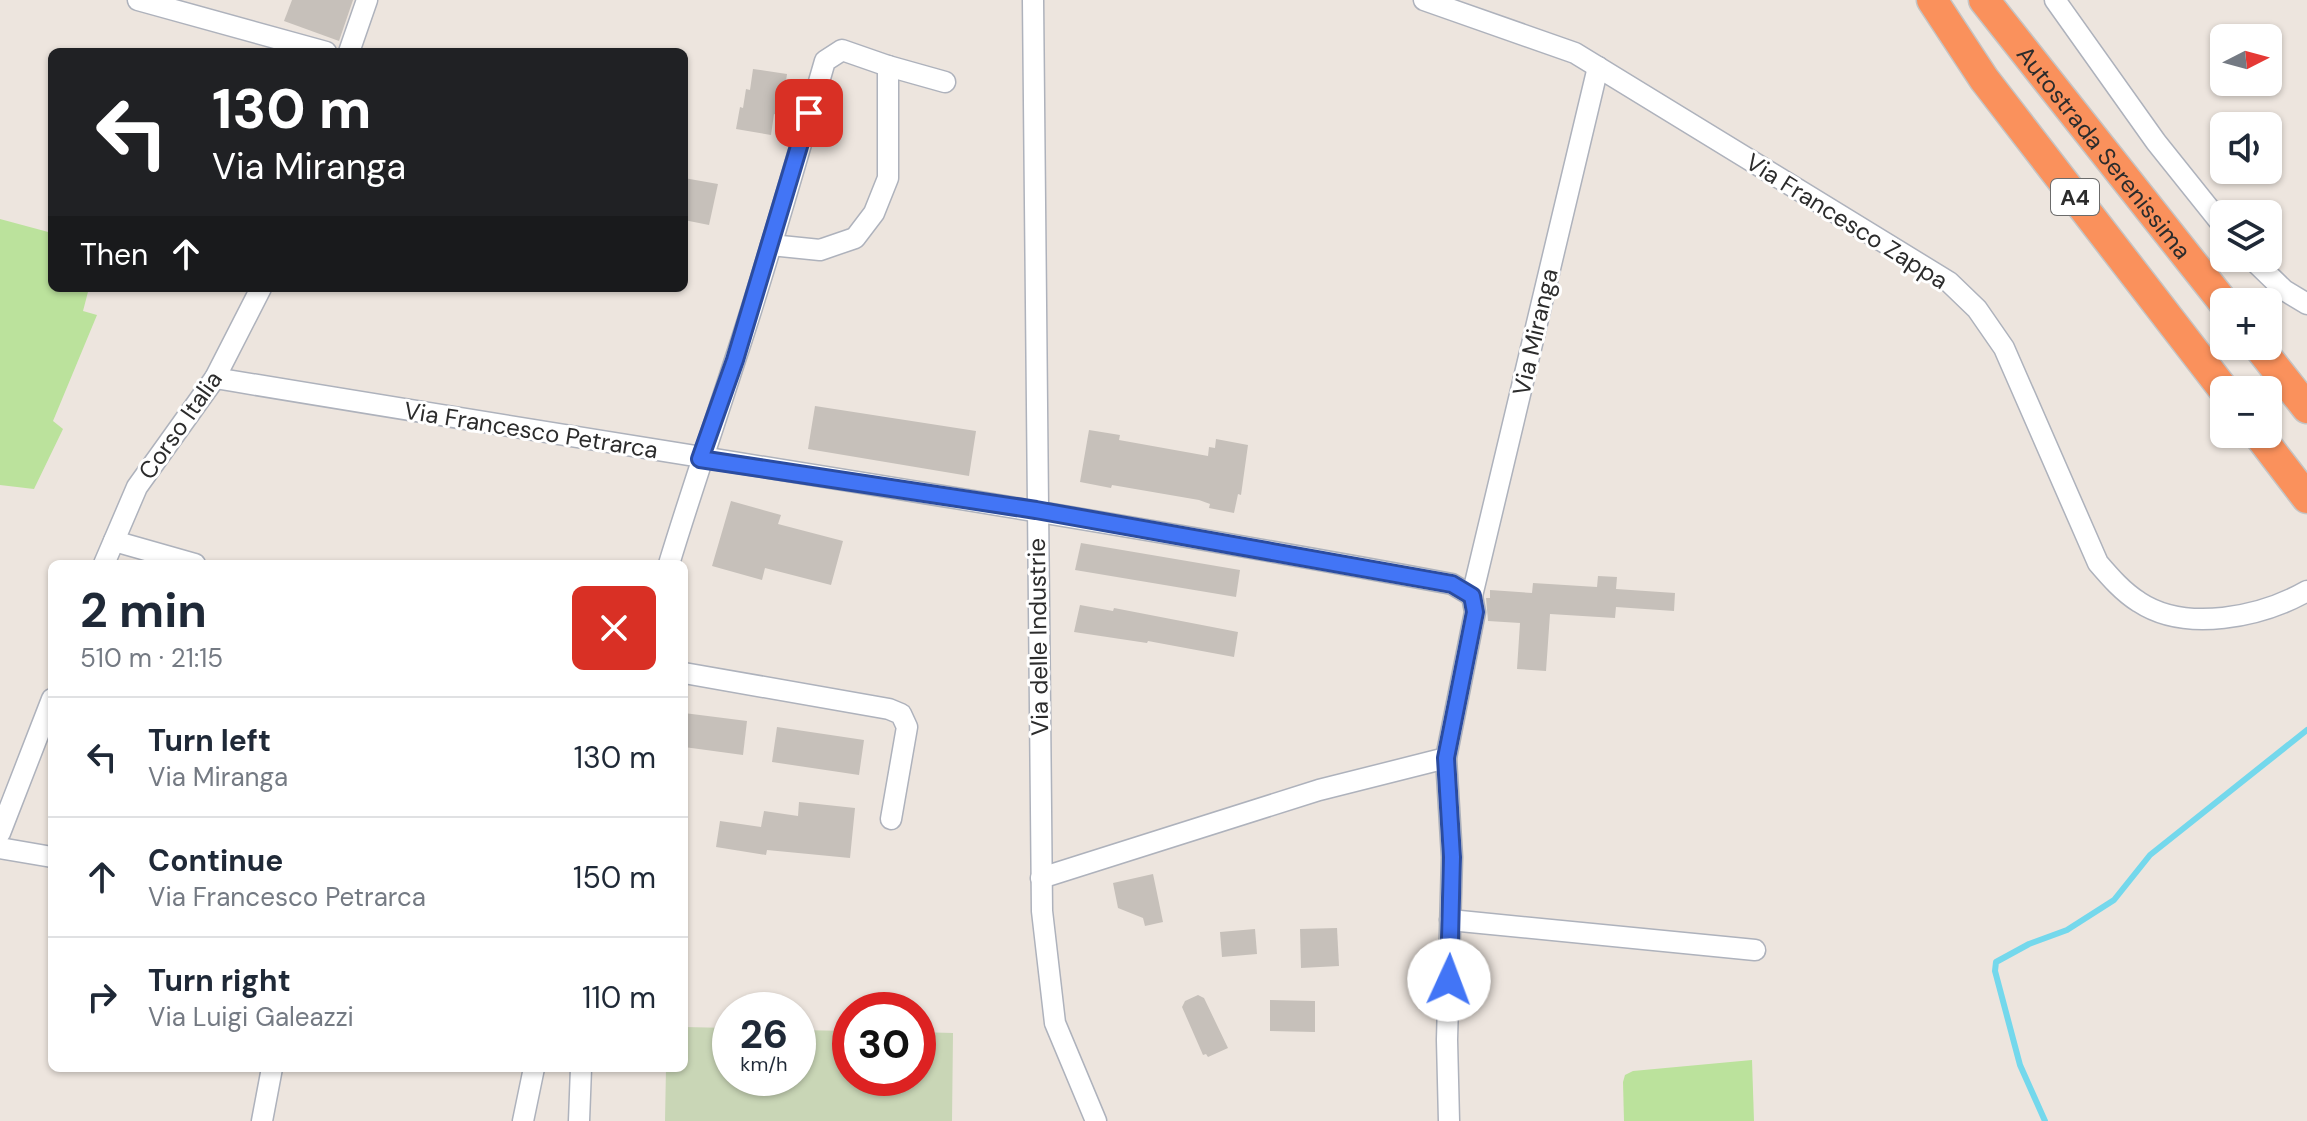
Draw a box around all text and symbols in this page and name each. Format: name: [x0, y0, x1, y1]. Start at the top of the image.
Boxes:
north arrow: [2210, 24, 2282, 96]
map controls: [2210, 24, 2282, 448]
street label: Autostrada Serenissima: [2010, 39, 2198, 265]
text: 130 m: [212, 72, 371, 145]
pin: [775, 79, 843, 147]
icon: left: [80, 80, 184, 184]
icon: arrive: [787, 91, 831, 135]
button: sound: [2210, 112, 2282, 184]
text: Via Miranga: [212, 143, 406, 190]
street label: Via Francesco Zappa: [1740, 146, 1954, 296]
road number: A4: [2051, 179, 2099, 215]
button: layers: [2210, 200, 2282, 272]
icon: ahead: [164, 232, 208, 276]
text: Then: [80, 235, 148, 274]
street label: Via Miranga: [1505, 265, 1565, 399]
button: +: [2210, 288, 2282, 360]
street label: Corso Italia: [131, 365, 229, 485]
button: −: [2210, 376, 2282, 448]
street label: Via Francesco Petrarca: [402, 395, 660, 465]
street label: Via delle Industrie: [1021, 538, 1055, 736]
text: 2 min: [80, 579, 207, 642]
button: close: [572, 586, 656, 670]
text: 510 m · 21:15: [80, 641, 223, 675]
text: Turn left: [148, 721, 271, 760]
icon: left: [80, 735, 124, 779]
text: 130 m: [574, 738, 656, 777]
text: Via Miranga: [148, 760, 288, 794]
text: Continue: [148, 841, 283, 880]
icon: ahead: [80, 855, 124, 899]
text: 150 m: [573, 858, 656, 897]
text: Via Francesco Petrarca: [148, 880, 426, 914]
position arrow: [1407, 938, 1491, 1022]
text: Turn right: [148, 961, 291, 1000]
icon: right: [80, 975, 124, 1019]
text: 110 m: [582, 978, 656, 1017]
speed limit sign: 30: [832, 992, 936, 1096]
text: Via Luigi Galeazzi: [148, 1000, 354, 1034]
text: 26: [740, 1008, 788, 1060]
text: km/h: [740, 1051, 788, 1077]

